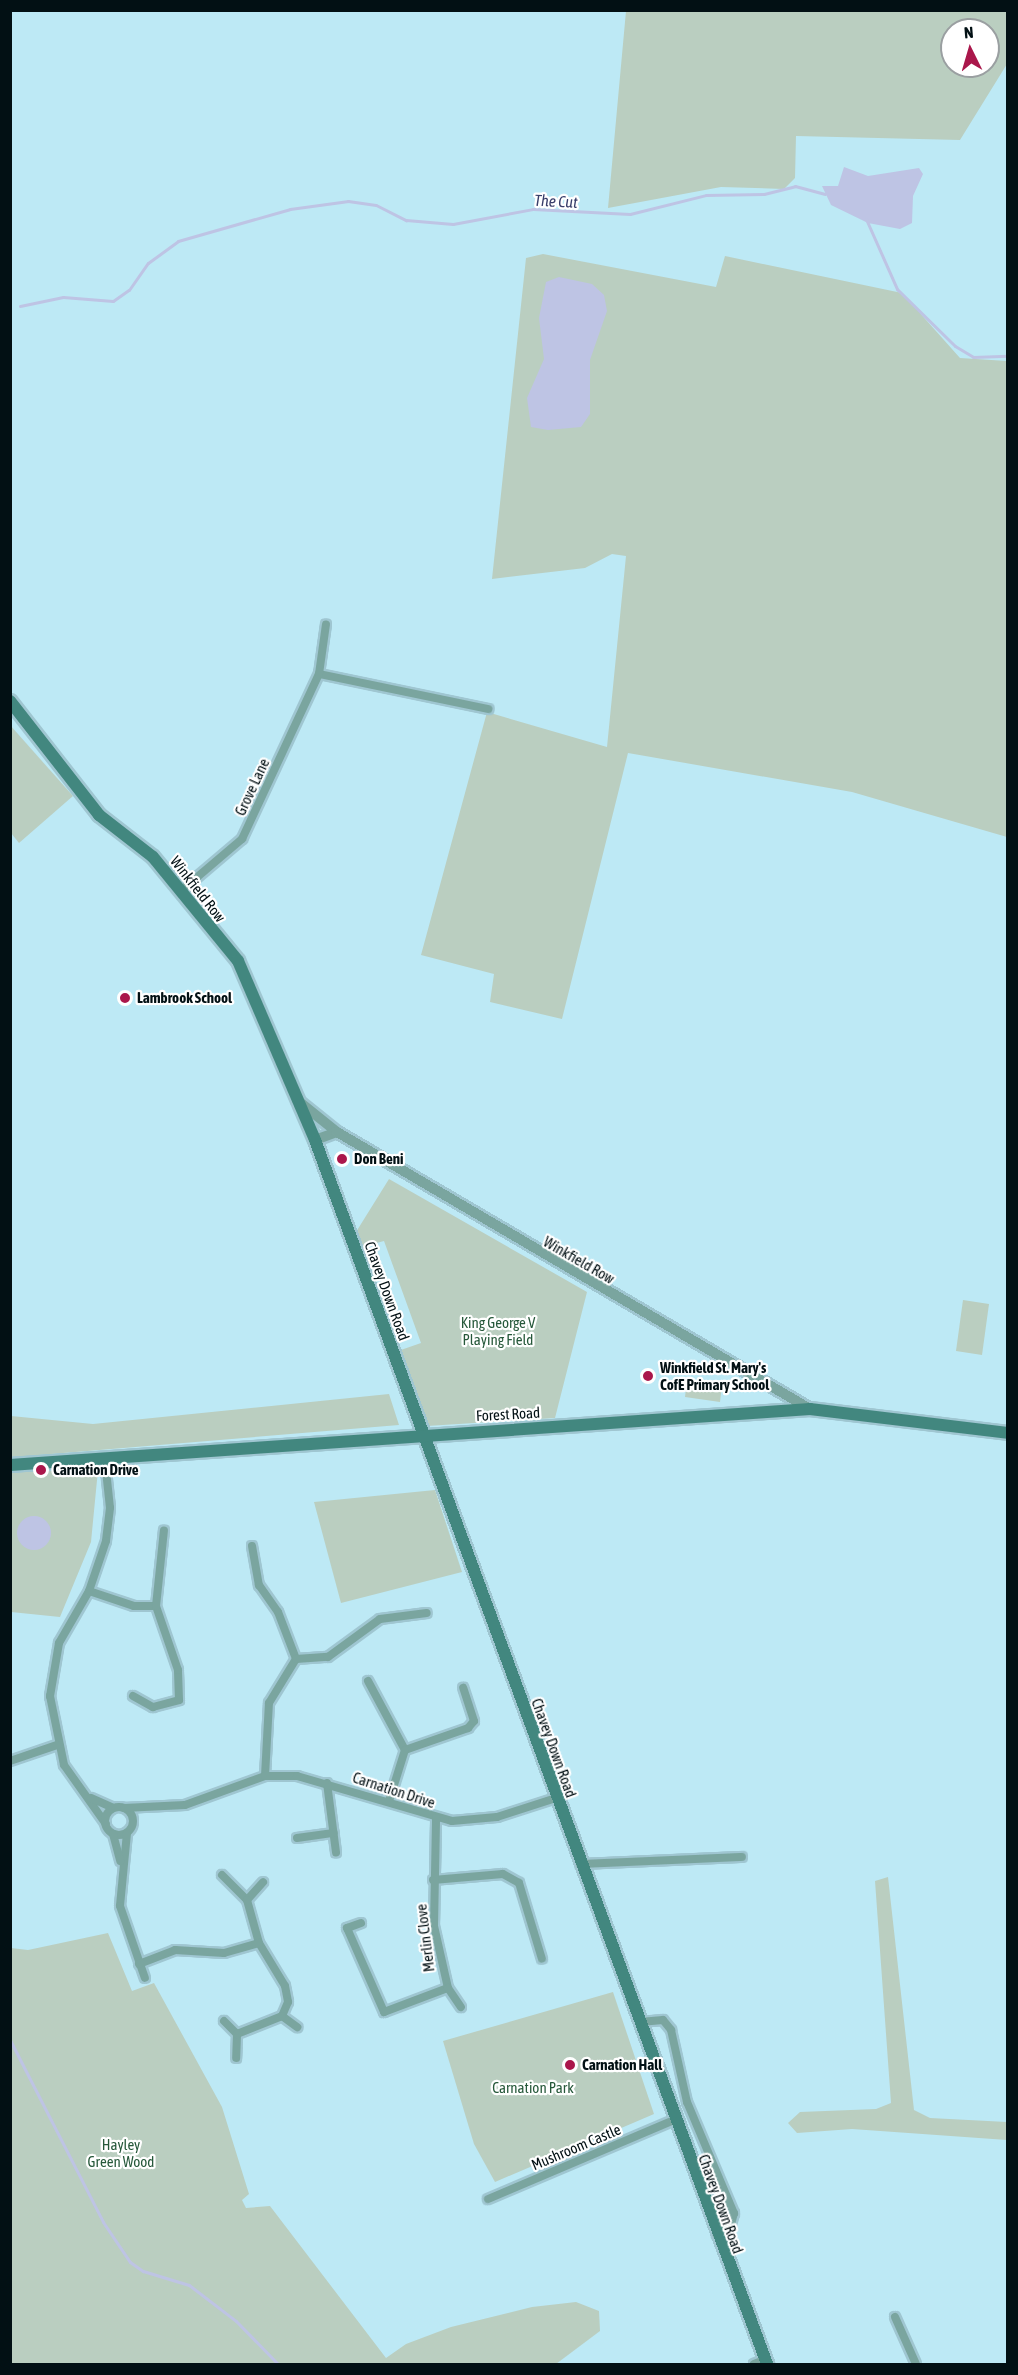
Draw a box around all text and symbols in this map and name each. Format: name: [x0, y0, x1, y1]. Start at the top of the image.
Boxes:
north arrow: [940, 18, 1000, 78]
text: N: [963, 23, 974, 41]
water label: The Cut: [534, 190, 578, 212]
street label: Grove Lane: [231, 756, 273, 818]
street label: Winkfield Row: [167, 852, 229, 926]
place label: Lambrook School: [137, 989, 232, 1007]
marker: Lambrook School: [118, 991, 132, 1005]
place label: Don Beni: [354, 1150, 403, 1168]
marker: Don Beni: [335, 1152, 349, 1166]
street label: Winkfield Row: [540, 1232, 618, 1288]
street label: Chavey Down Road: [361, 1239, 413, 1343]
park label: King George V Playing Field: [461, 1313, 535, 1348]
place label: Winkfield St. Mary's CofE Primary School: [660, 1358, 769, 1393]
marker: Winkfield St. Mary's CofE Primary School: [641, 1369, 655, 1383]
street label: Forest Road: [475, 1403, 541, 1425]
place label: Carnation Drive: [53, 1461, 139, 1479]
marker: Carnation Drive: [34, 1463, 48, 1477]
street label: Chavey Down Road: [528, 1696, 580, 1800]
street label: Carnation Drive: [350, 1768, 438, 1812]
street label: Merlin Clove: [412, 1903, 438, 1973]
place label: Carnation Hall: [582, 2056, 662, 2074]
marker: Carnation Hall: [563, 2058, 577, 2072]
park label: Carnation Park: [492, 2079, 574, 2097]
street label: Mushroom Castle: [529, 2120, 623, 2174]
park label: Hayley Green Wood: [88, 2135, 154, 2170]
street label: Chavey Down Road: [695, 2152, 747, 2256]

